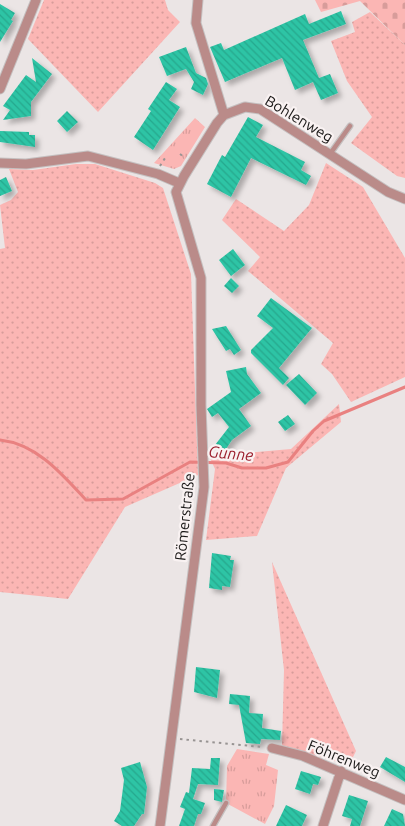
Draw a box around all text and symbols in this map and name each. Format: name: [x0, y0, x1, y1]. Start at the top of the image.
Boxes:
street label: Bohlenweg: [262, 92, 336, 145]
water label: Gunne: [208, 442, 254, 464]
street label: Römerstraße: [171, 472, 198, 562]
street label: Föhrenweg: [306, 736, 383, 781]

